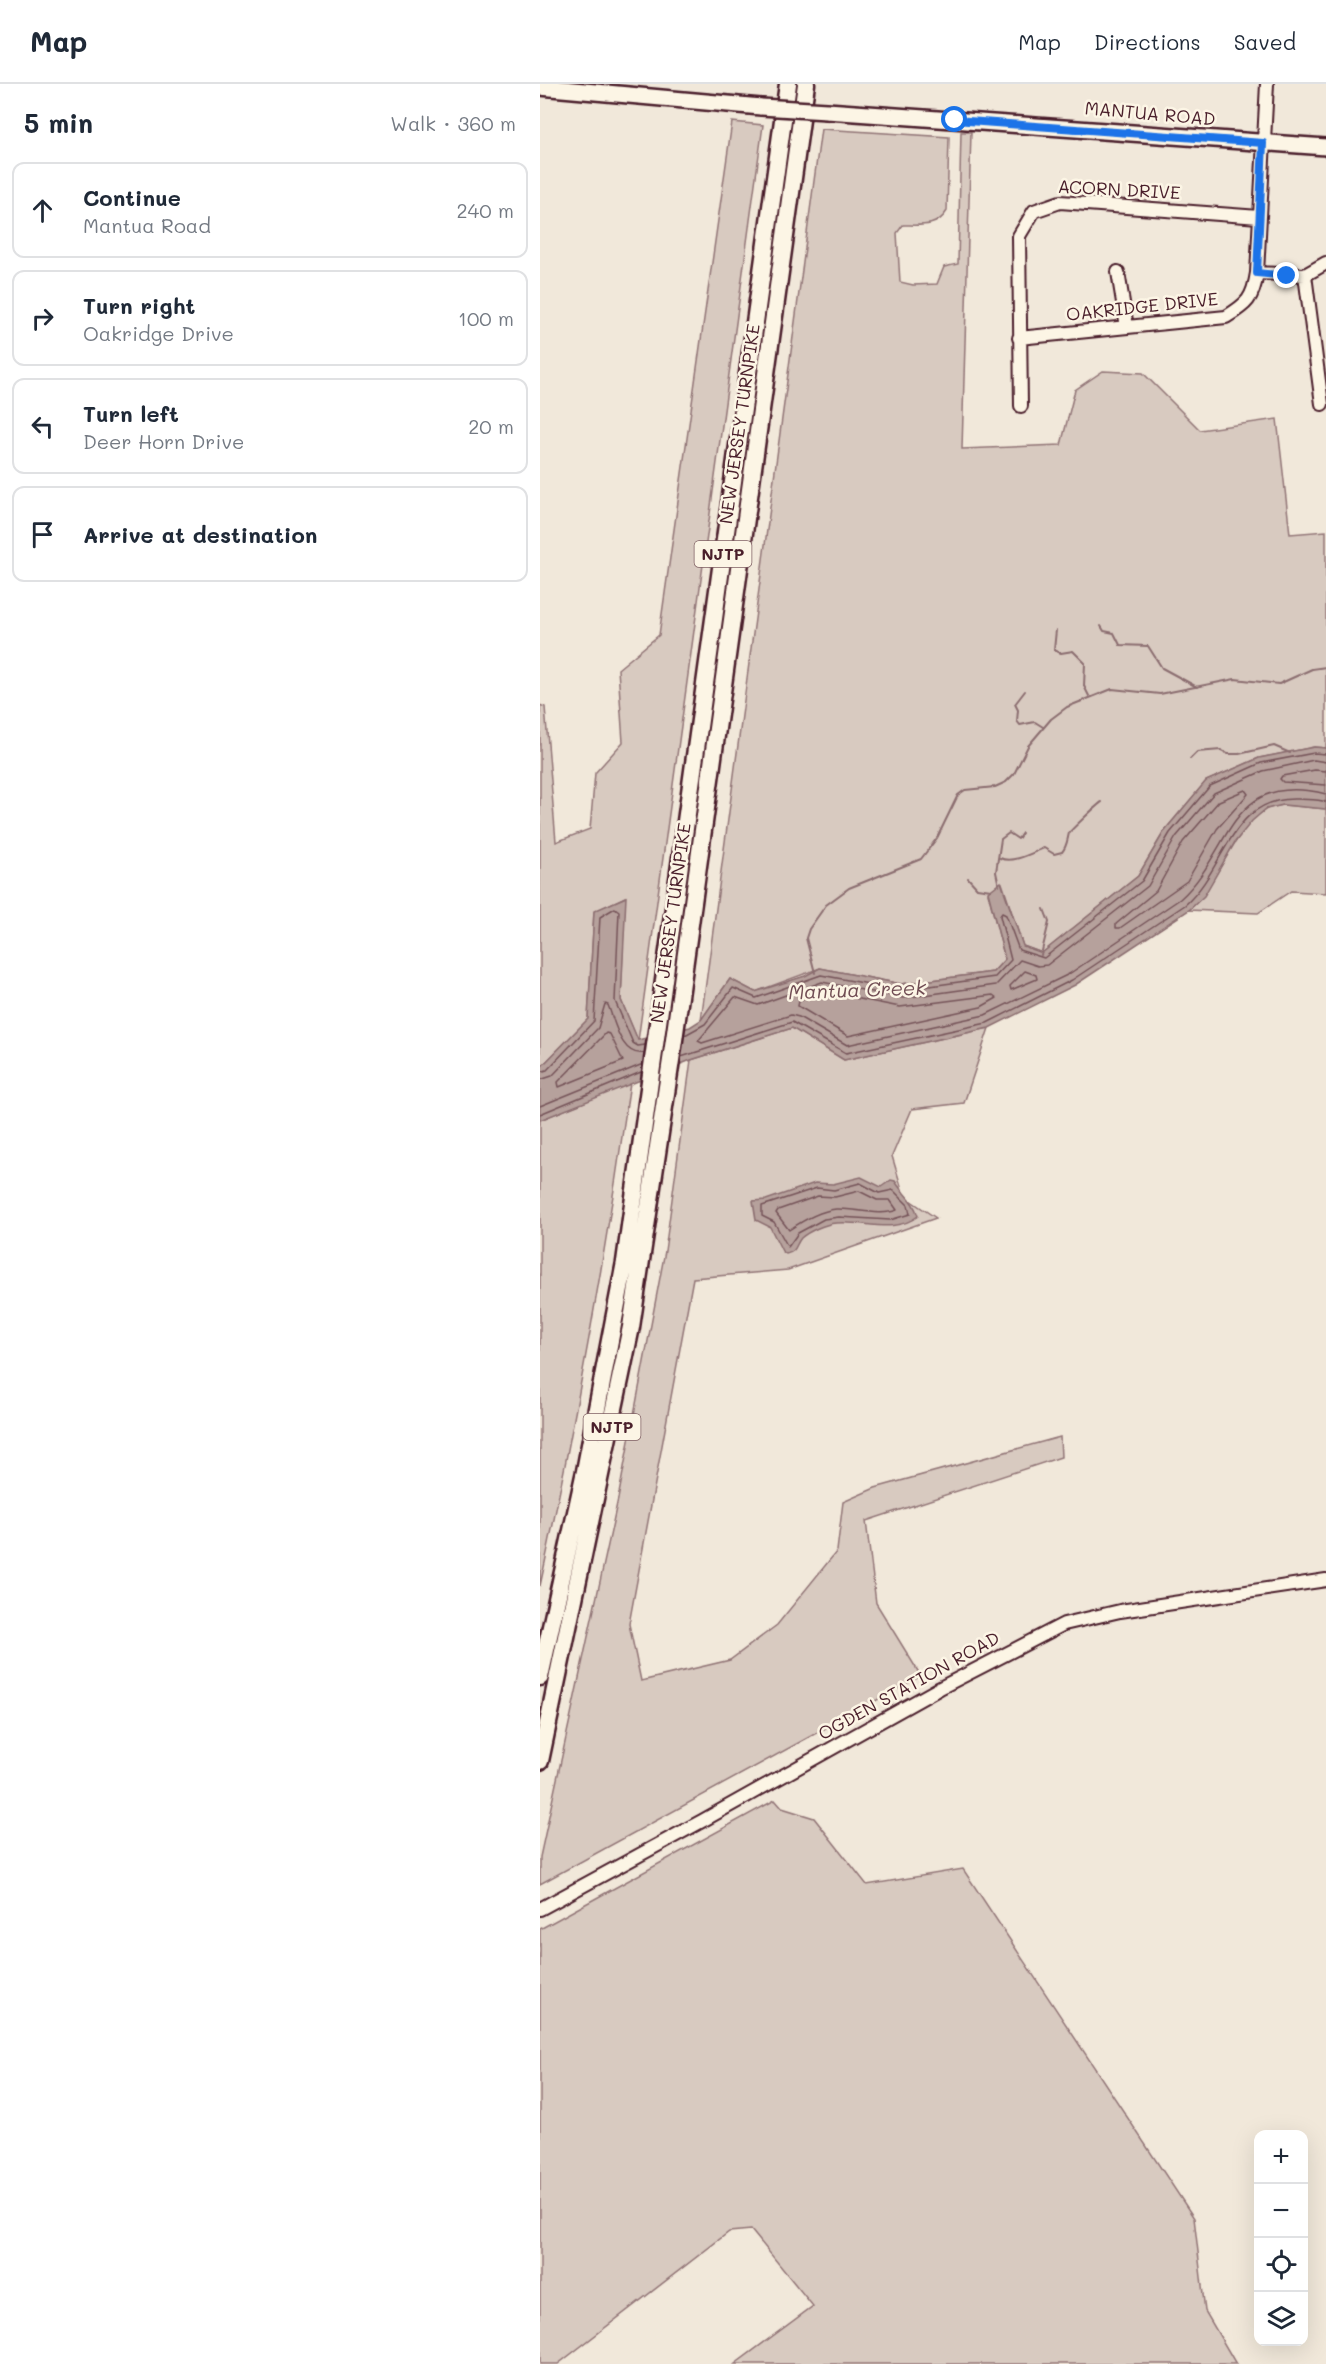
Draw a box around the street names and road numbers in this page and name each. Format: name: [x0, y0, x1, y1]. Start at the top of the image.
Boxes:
street label: MANTUA ROAD: [1084, 95, 1216, 131]
street label: ACORN DRIVE: [1057, 174, 1181, 204]
street label: OAKRIDGE DRIVE: [1065, 286, 1219, 326]
street label: NEW JERSEY TURNPIKE: [713, 322, 765, 525]
road number: NJTP: [694, 541, 752, 567]
street label: NEW JERSEY TURNPIKE: [644, 821, 696, 1024]
road number: NJTP: [584, 1414, 640, 1440]
street label: OGDEN STATION ROAD: [814, 1625, 1003, 1745]

